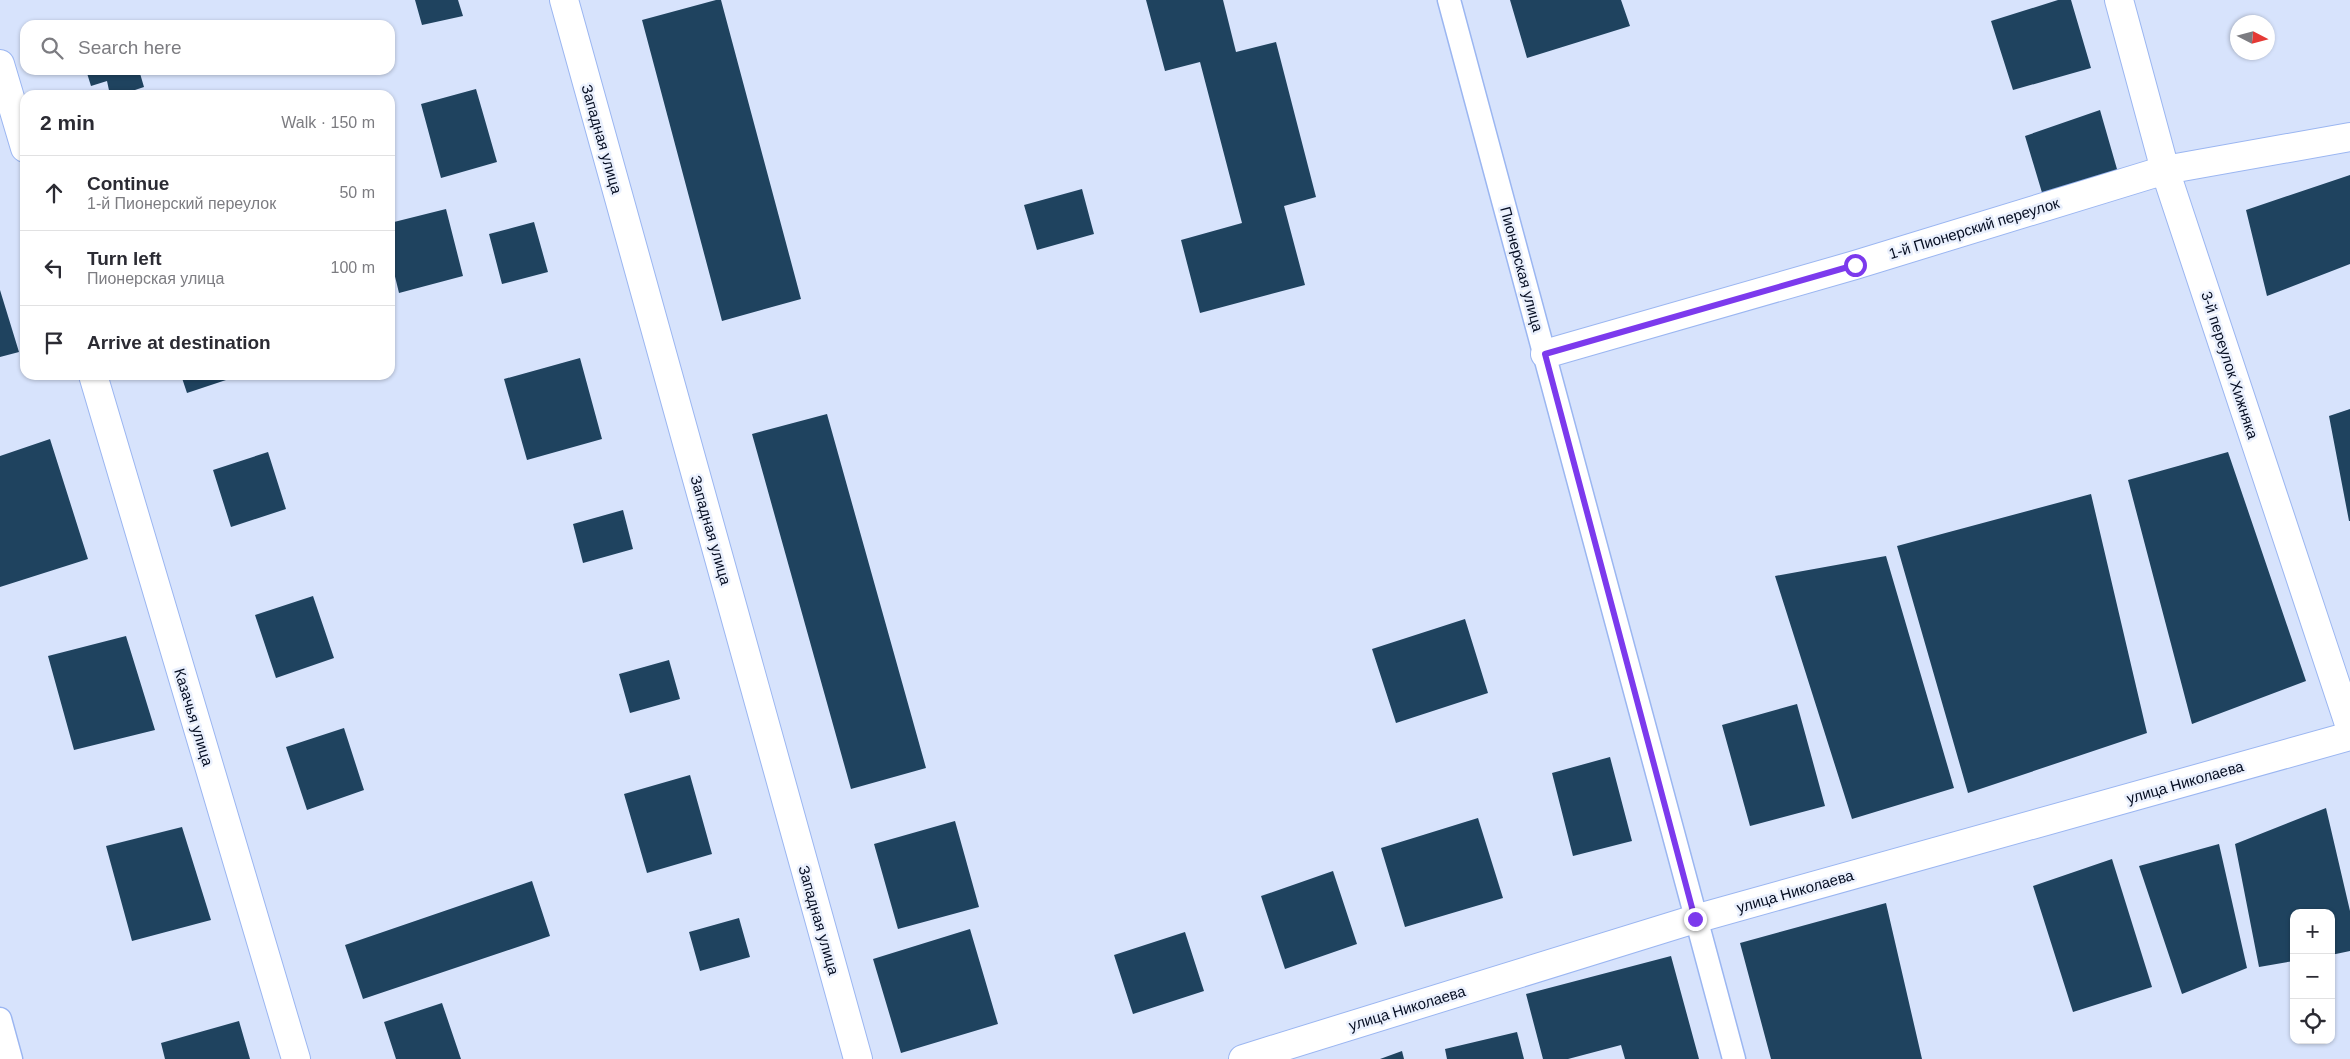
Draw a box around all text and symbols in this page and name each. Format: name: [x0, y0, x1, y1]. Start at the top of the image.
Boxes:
north arrow: [2230, 15, 2275, 60]
search box: [20, 20, 395, 75]
icon: search: [38, 34, 66, 62]
text: Search here: [78, 37, 182, 58]
street label: Западная улица: [578, 82, 626, 196]
text: 2 min: [40, 111, 95, 134]
text: Walk · 150 m: [281, 114, 375, 131]
text: Continue: [87, 173, 169, 194]
icon: ahead: [40, 179, 68, 207]
text: 50 m: [339, 184, 375, 201]
street label: 1-й Пионерский переулок: [1887, 194, 2062, 262]
text: 1-й Пионерский переулок: [87, 195, 276, 212]
street label: Пионерская улица: [1497, 205, 1547, 334]
text: Turn left: [87, 248, 162, 269]
icon: left: [40, 254, 68, 282]
route start: [1844, 254, 1867, 277]
text: 100 m: [331, 259, 375, 276]
text: Пионерская улица: [87, 270, 224, 287]
street label: 3-й переулок Хижняка: [2198, 289, 2262, 442]
icon: arrive: [40, 329, 68, 357]
text: Arrive at destination: [87, 332, 271, 353]
street label: Западная улица: [687, 473, 735, 587]
street label: Казачья улица: [171, 666, 217, 768]
street label: улица Николаева: [2125, 757, 2246, 807]
street label: Западная улица: [795, 863, 843, 977]
street label: улица Николаева: [1735, 866, 1856, 916]
route end: [1684, 908, 1707, 931]
map controls: [2290, 909, 2335, 1044]
button: +: [2290, 909, 2335, 954]
button: −: [2290, 954, 2335, 999]
street label: улица Николаева: [1347, 982, 1468, 1034]
button: locate: [2290, 999, 2335, 1044]

